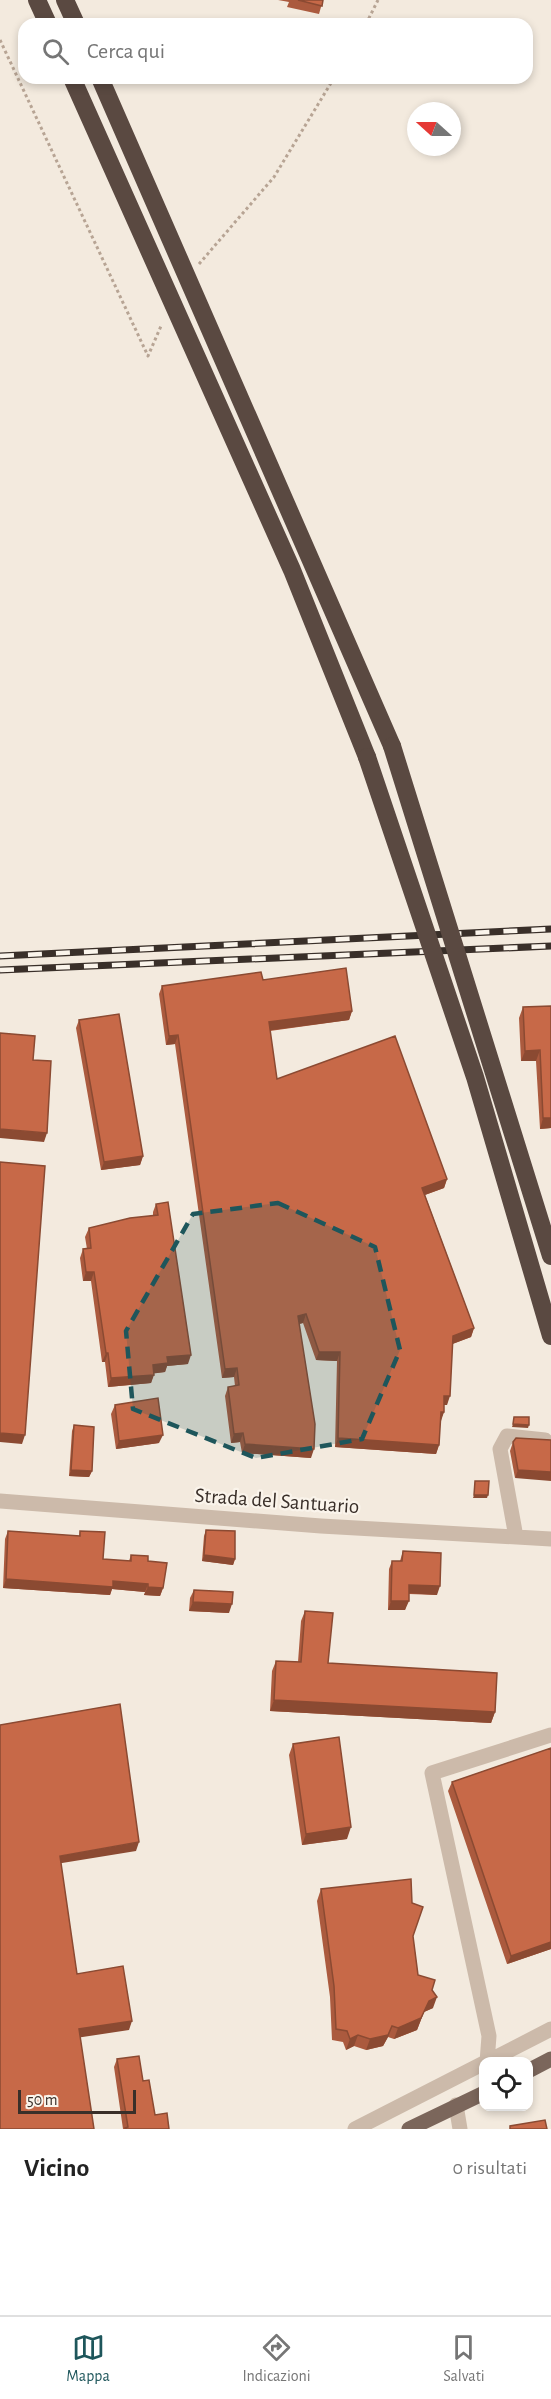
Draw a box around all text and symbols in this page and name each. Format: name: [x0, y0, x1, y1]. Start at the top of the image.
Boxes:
search box: [18, 18, 533, 84]
icon: search: [39, 35, 72, 68]
text: Cerca qui: [87, 40, 165, 62]
north arrow: [407, 102, 461, 156]
street label: Strada del Santuario: [194, 1485, 360, 1517]
map controls: [479, 2057, 533, 2111]
button: locate: [479, 2057, 533, 2111]
scale bar: [18, 2087, 136, 2114]
text: 50 m: [27, 2092, 58, 2108]
text: Vicino: [24, 2155, 89, 2181]
text: 0 risultati: [452, 2158, 527, 2178]
tab: Mappa: [66, 2331, 110, 2386]
tab: Indicazioni: [242, 2331, 311, 2386]
tab: Salvati: [443, 2331, 485, 2386]

